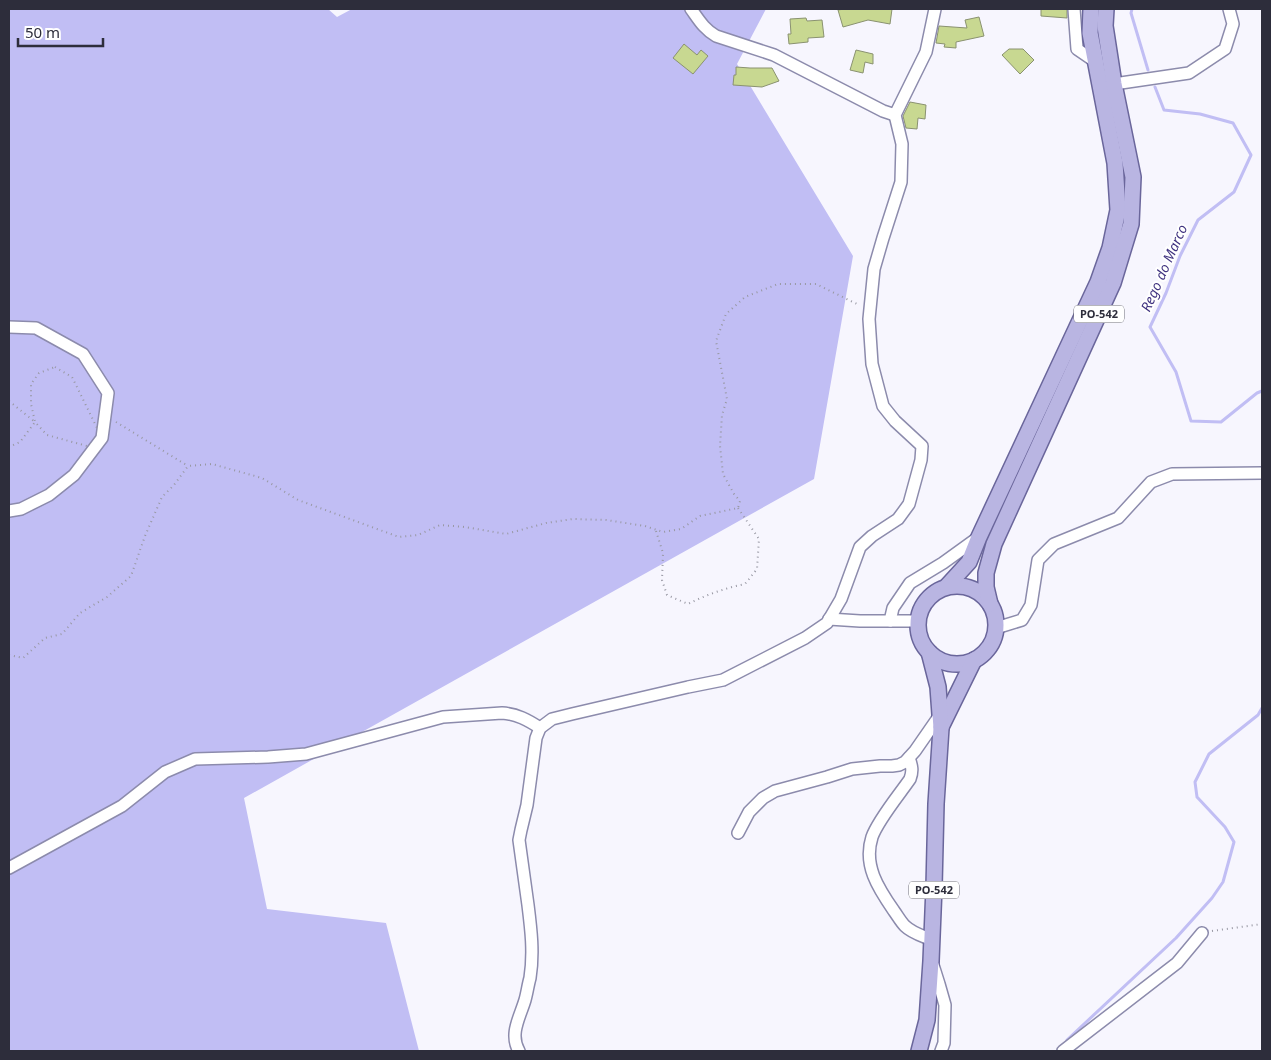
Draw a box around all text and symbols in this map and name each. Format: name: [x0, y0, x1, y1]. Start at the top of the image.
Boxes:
scale bar: [18, 15, 102, 47]
text: 50 m: [25, 22, 60, 42]
water label: Rego do Marco: [1136, 221, 1191, 314]
road number: PO-542: [1074, 306, 1124, 322]
road number: PO-542: [909, 882, 959, 898]

